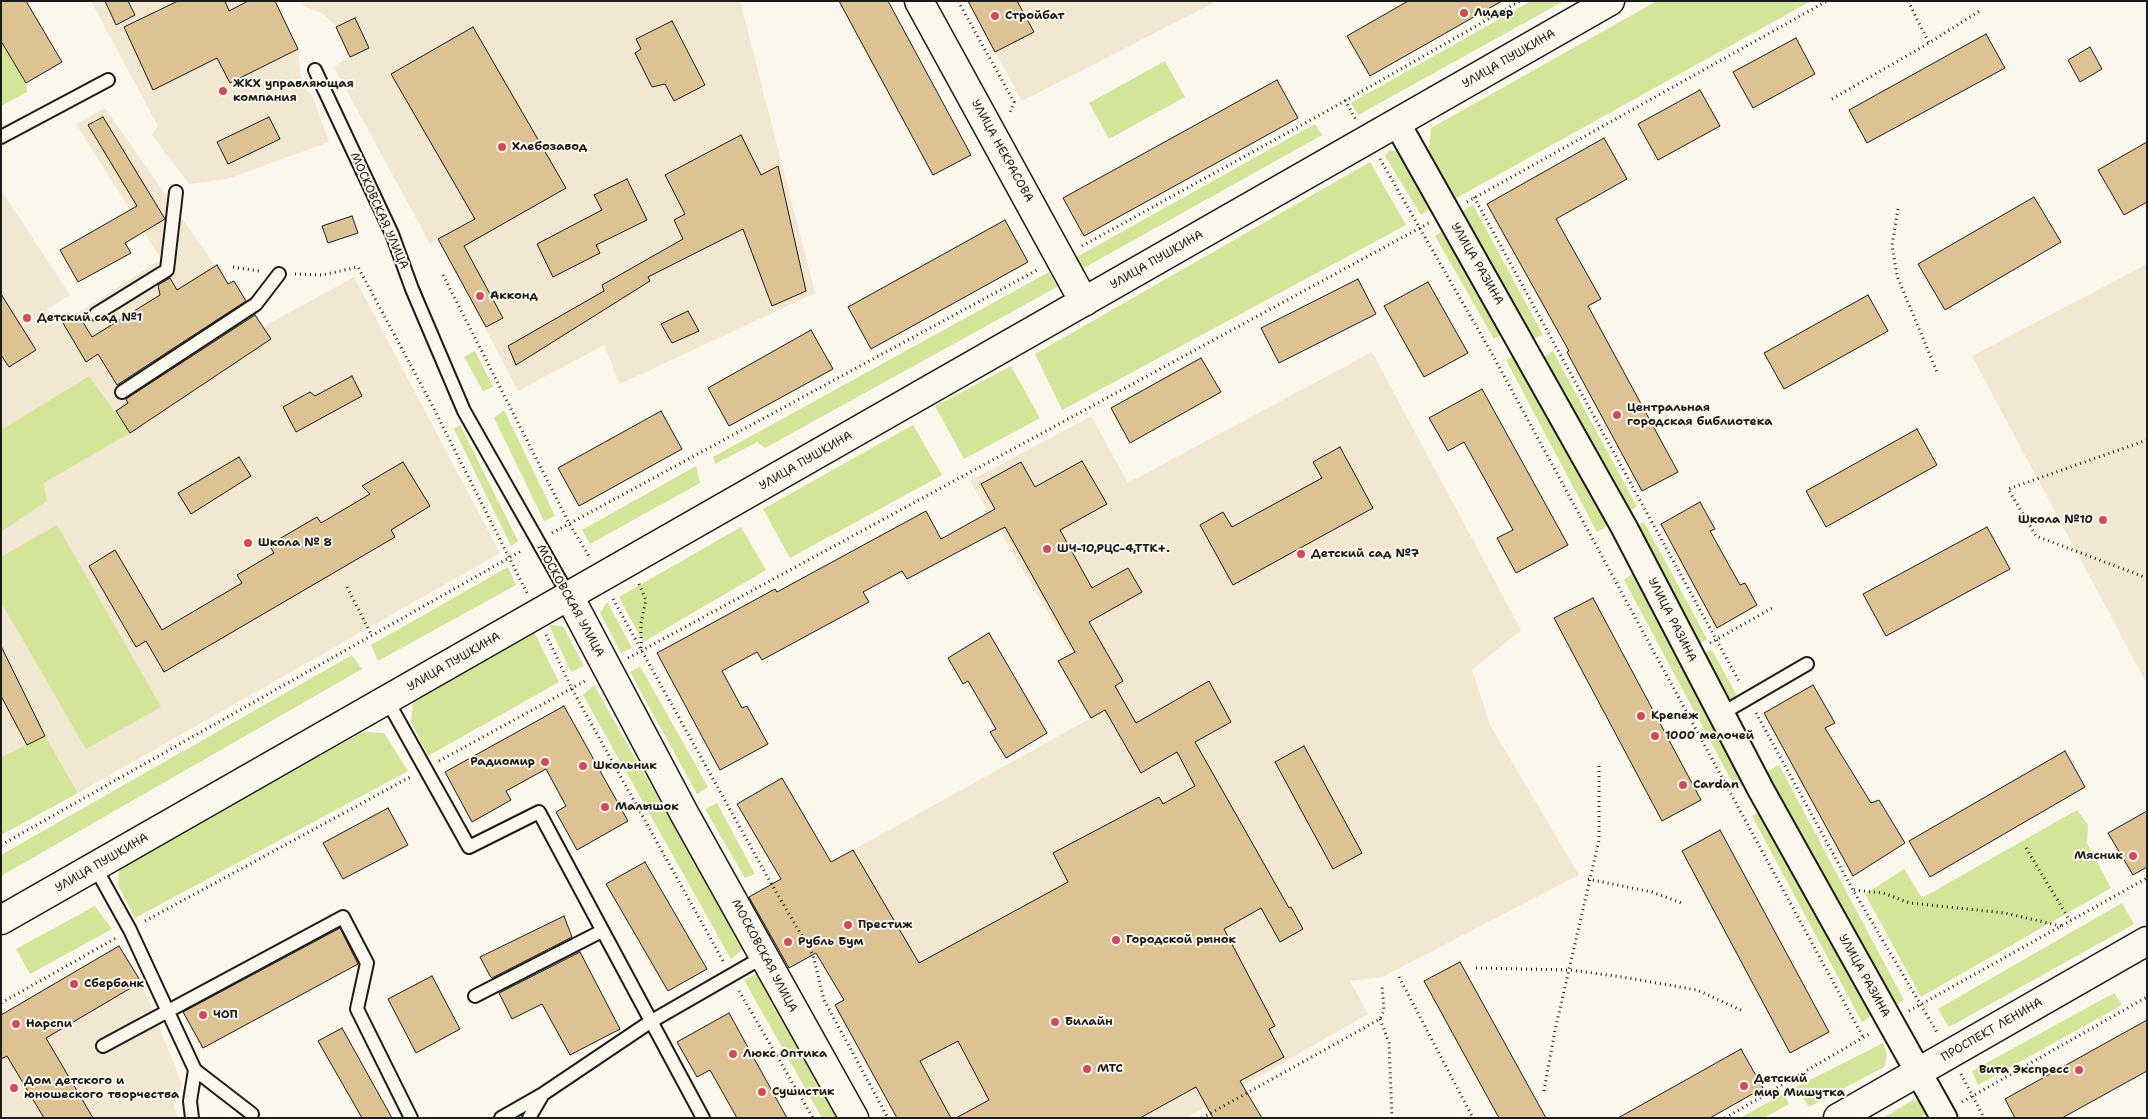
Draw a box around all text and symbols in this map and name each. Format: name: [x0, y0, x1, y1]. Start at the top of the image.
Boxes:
place label: Лидер: [1474, 6, 1513, 20]
marker: Лидер: [1458, 7, 1470, 19]
place label: Стройбат: [1005, 9, 1064, 23]
marker: Стройбат: [989, 10, 1001, 22]
street label: УЛИЦА ПУШКИНА: [1460, 26, 1558, 92]
place label: ЖКХ управляющая компания: [233, 77, 354, 105]
marker: ЖКХ управляющая компания: [217, 85, 229, 97]
street label: УЛИЦА НЕКРАСОВА: [968, 97, 1036, 205]
place label: Хлебозавод: [512, 140, 587, 154]
marker: Хлебозавод: [496, 141, 508, 153]
street label: МОСКОВСКАЯ УЛИЦА: [347, 150, 411, 272]
street label: УЛИЦА РАЗИНА: [1448, 220, 1506, 308]
street label: УЛИЦА ПУШКИНА: [1108, 227, 1206, 293]
place label: Акконд: [490, 289, 538, 303]
marker: Акконд: [474, 290, 486, 302]
place label: Детский сад №1: [37, 311, 142, 325]
marker: Детский сад №1: [21, 312, 33, 324]
place label: Центральная городская библиотека: [1627, 401, 1772, 429]
marker: Центральная городская библиотека: [1611, 409, 1623, 421]
street label: УЛИЦА ПУШКИНА: [757, 428, 855, 494]
place label: Школа №10: [2018, 513, 2093, 527]
marker: Школа №10: [2097, 514, 2109, 526]
place label: Школа № 8: [258, 536, 332, 550]
marker: Школа № 8: [242, 537, 254, 549]
street label: МОСКОВСКАЯ УЛИЦА: [533, 542, 607, 660]
place label: ШЧ-10,РЦС-4,ТТК+.: [1057, 542, 1170, 556]
marker: ШЧ-10,РЦС-4,ТТК+.: [1041, 543, 1053, 555]
place label: Детский сад №7: [1311, 547, 1419, 561]
marker: Детский сад №7: [1295, 548, 1307, 560]
street label: УЛИЦА РАЗИНА: [1645, 575, 1699, 665]
street label: УЛИЦА ПУШКИНА: [405, 629, 503, 695]
place label: Крепеж: [1651, 709, 1698, 723]
marker: Крепеж: [1635, 710, 1647, 722]
place label: 1000 мелочей: [1665, 729, 1754, 743]
marker: 1000 мелочей: [1649, 730, 1661, 742]
place label: Радиомир: [470, 755, 535, 769]
marker: Радиомир: [539, 756, 551, 768]
place label: Школьник: [593, 759, 657, 773]
marker: Школьник: [577, 760, 589, 772]
place label: Cardan: [1693, 778, 1739, 792]
marker: Cardan: [1677, 779, 1689, 791]
place label: Малышок: [615, 800, 679, 814]
marker: Малышок: [599, 801, 611, 813]
street label: УЛИЦА ПУШКИНА: [53, 830, 151, 896]
place label: Мясник: [2074, 849, 2123, 863]
marker: Мясник: [2127, 850, 2139, 862]
street label: МОСКОВСКАЯ УЛИЦА: [728, 897, 800, 1015]
place label: Престиж: [858, 918, 912, 932]
marker: Престиж: [842, 919, 854, 931]
street label: УЛИЦА РАЗИНА: [1835, 932, 1893, 1020]
place label: Городской рынок: [1126, 933, 1236, 947]
marker: Городской рынок: [1110, 934, 1122, 946]
place label: Рубль Бум: [798, 935, 863, 949]
marker: Рубль Бум: [782, 936, 794, 948]
place label: Сбербанк: [84, 977, 144, 991]
marker: Сбербанк: [68, 978, 80, 990]
street label: ПРОСПЕКТ ЛЕНИНА: [1939, 995, 2045, 1065]
place label: ЧОП: [213, 1008, 238, 1022]
marker: ЧОП: [197, 1009, 209, 1021]
place label: Билайн: [1065, 1015, 1113, 1029]
marker: Билайн: [1049, 1016, 1061, 1028]
place label: Нарспи: [26, 1017, 72, 1031]
marker: Нарспи: [10, 1018, 22, 1030]
place label: Люкс Оптика: [743, 1047, 827, 1061]
marker: Люкс Оптика: [727, 1048, 739, 1060]
place label: МТС: [1097, 1062, 1123, 1076]
marker: МТС: [1081, 1063, 1093, 1075]
place label: Вита Экспресс: [1979, 1063, 2069, 1077]
marker: Вита Экспресс: [2073, 1064, 2085, 1076]
place label: Детский мир Мишутка: [1754, 1072, 1845, 1100]
place label: Дом детского и юношеского творчества: [24, 1074, 179, 1102]
marker: Детский мир Мишутка: [1738, 1080, 1750, 1092]
marker: Дом детского и юношеского творчества: [8, 1082, 20, 1094]
place label: Сушистик: [772, 1085, 835, 1099]
marker: Сушистик: [756, 1086, 768, 1098]

